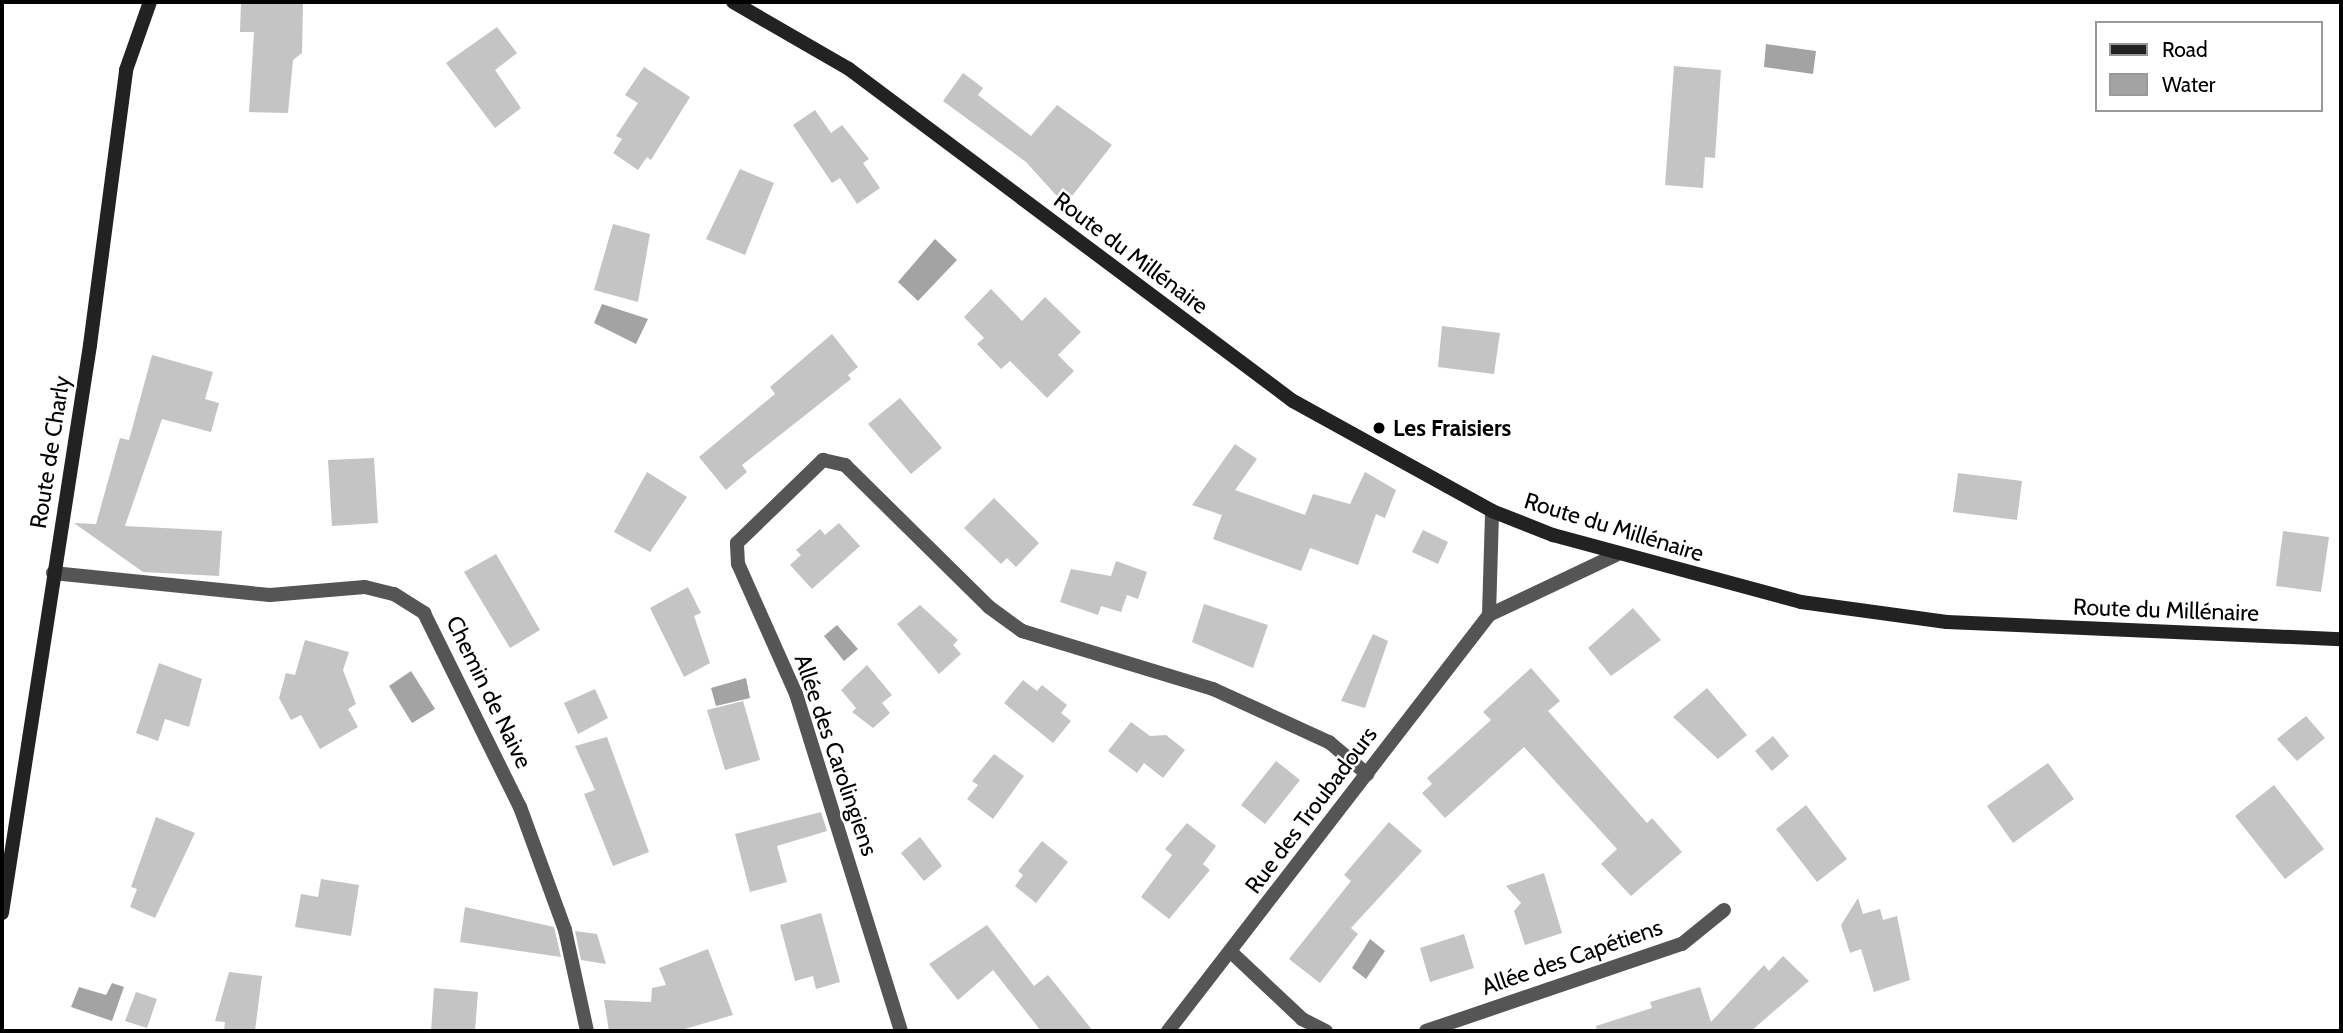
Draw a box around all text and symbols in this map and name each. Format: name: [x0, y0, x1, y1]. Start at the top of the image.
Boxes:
legend: [2094, 21, 2322, 112]
text: Road: [2162, 37, 2208, 62]
text: Water: [2162, 72, 2215, 97]
street label: Route du Millénaire: [1048, 186, 1214, 320]
street label: Route de Charly: [24, 374, 76, 530]
place label: Les Fraisiers: [1393, 414, 1511, 442]
marker: Les Fraisiers: [1371, 420, 1387, 436]
street label: Route du Millénaire: [1521, 487, 1707, 567]
street label: Route du Millénaire: [2073, 593, 2259, 627]
street label: Chemin de Naive: [440, 611, 538, 773]
street label: Allée des Carolingiens: [789, 650, 883, 860]
street label: Rue des Troubadours: [1239, 721, 1383, 899]
street label: Allée des Capétiens: [1478, 913, 1666, 1001]

